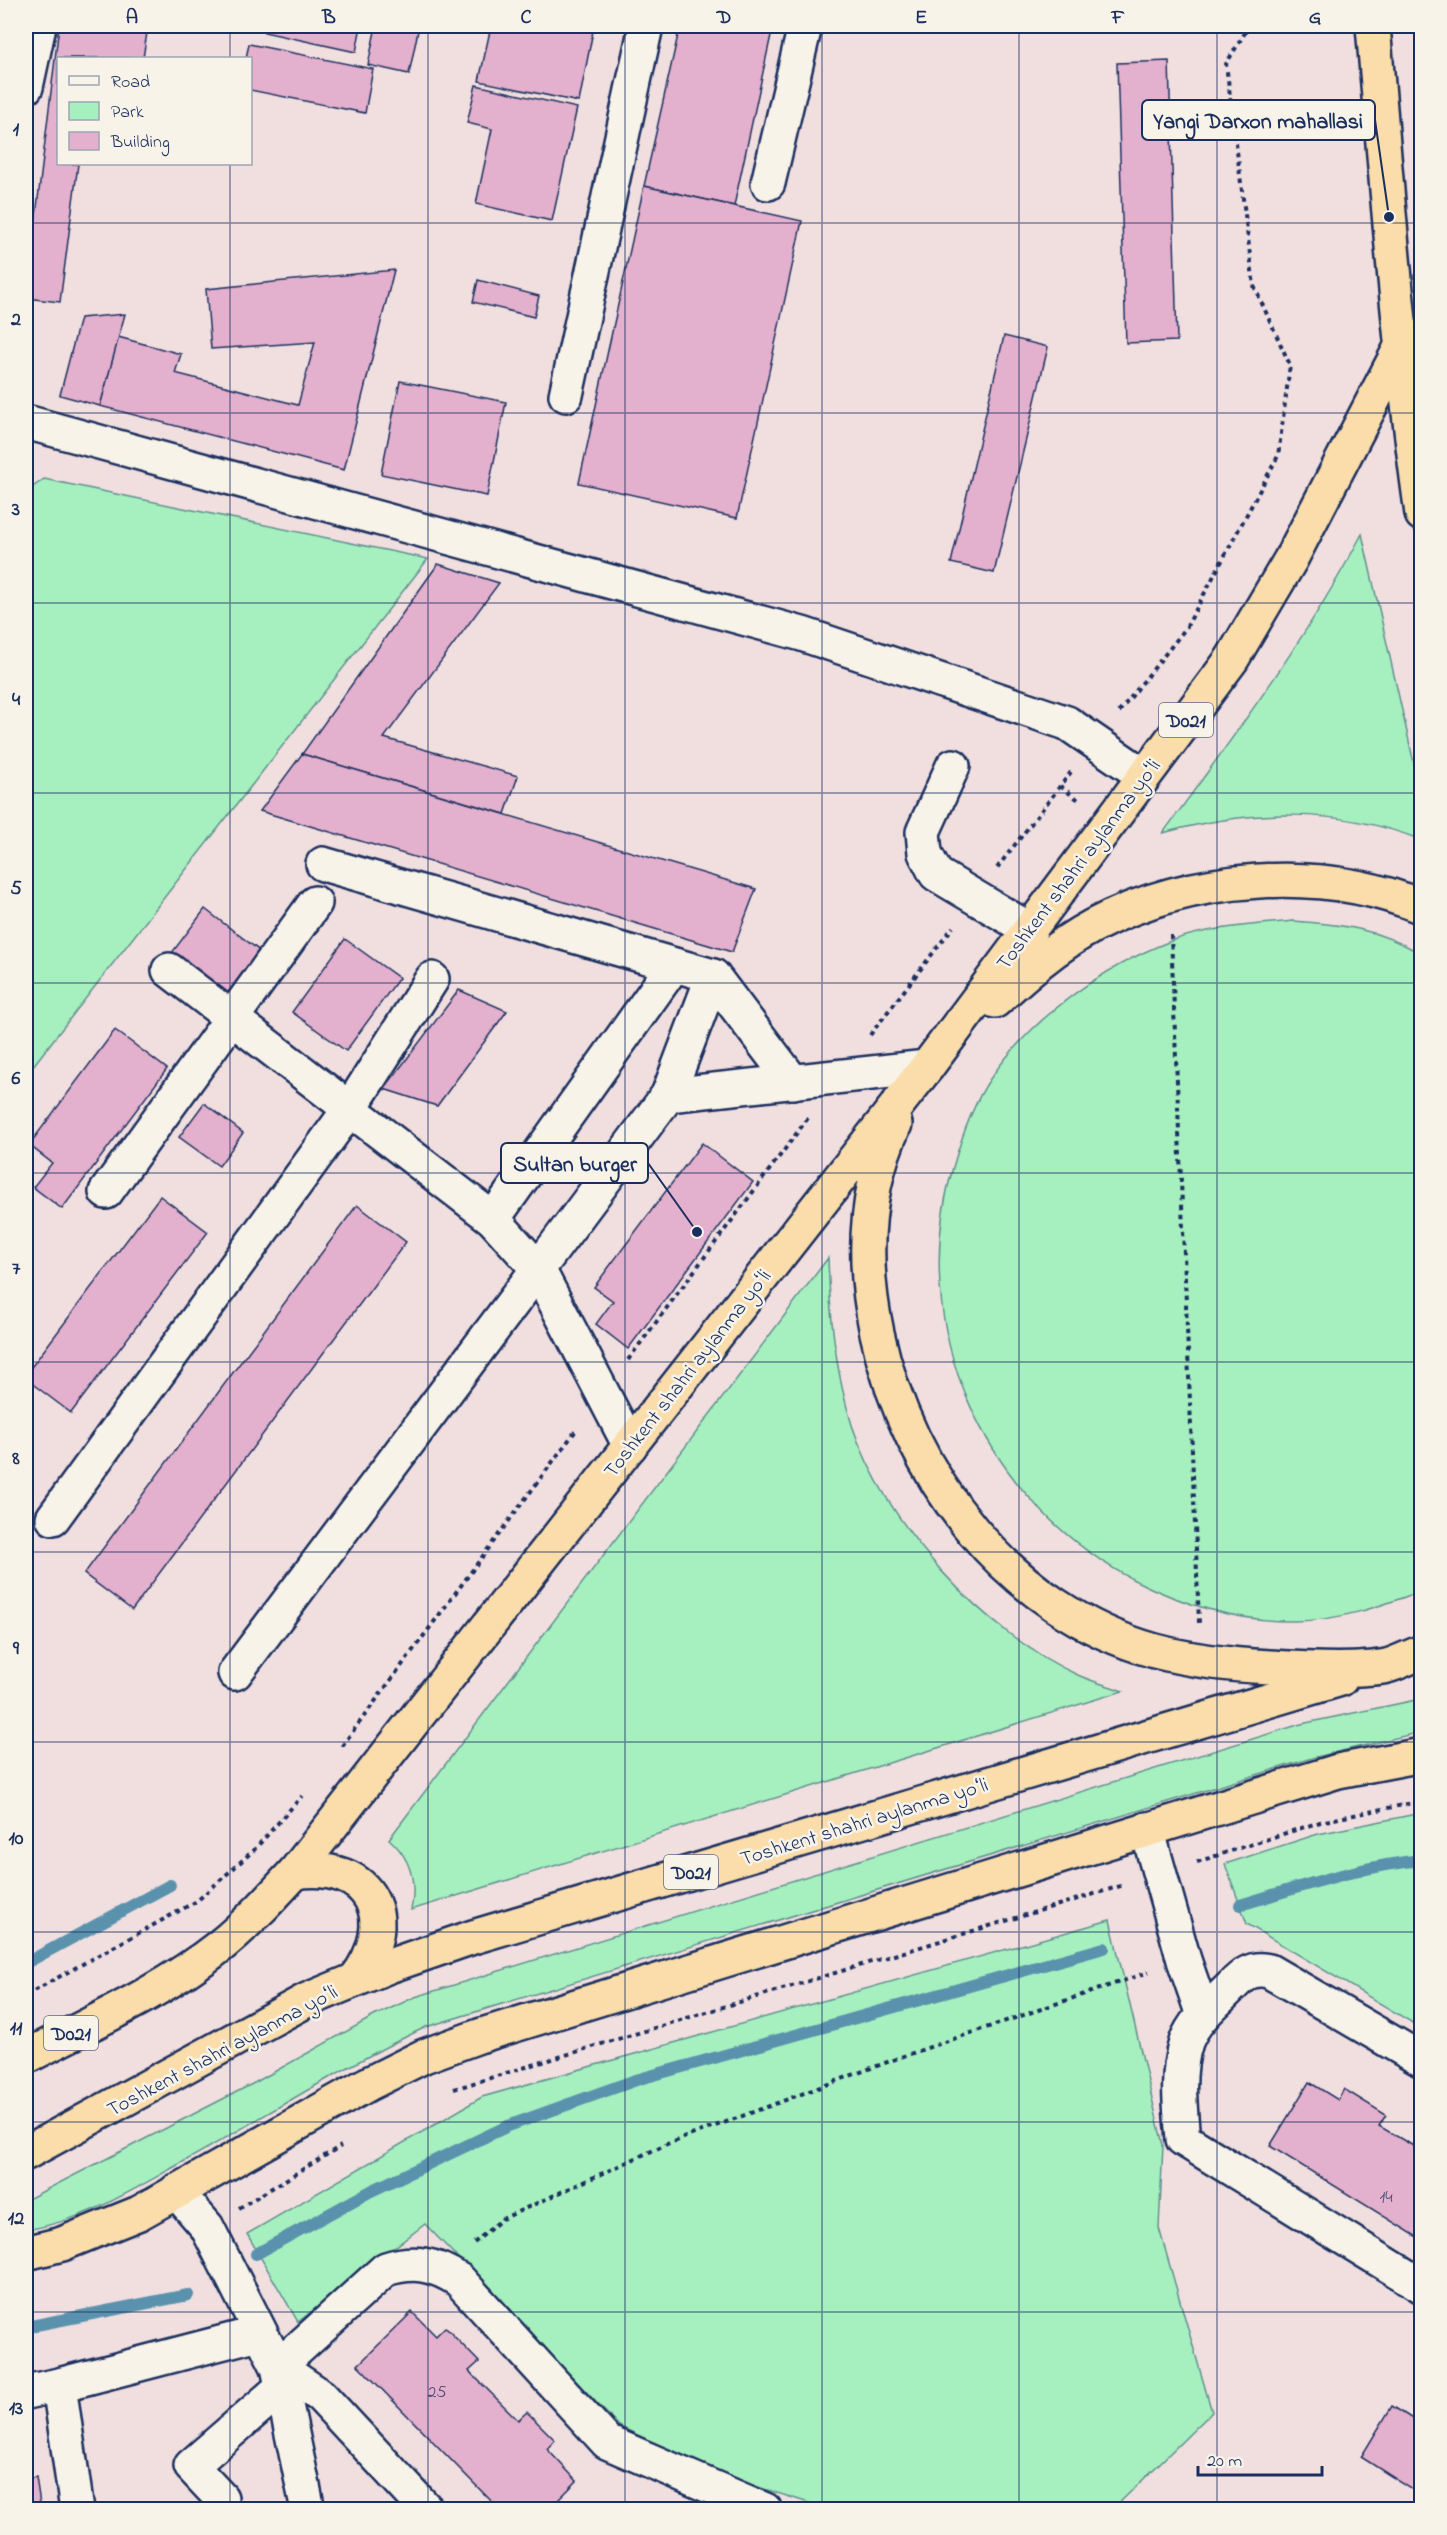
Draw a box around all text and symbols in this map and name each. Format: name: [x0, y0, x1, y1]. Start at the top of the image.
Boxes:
text: A: [126, 4, 138, 33]
text: B: [321, 4, 336, 33]
text: C: [521, 4, 532, 33]
text: D: [716, 4, 731, 33]
text: E: [915, 4, 927, 33]
text: F: [1111, 4, 1125, 33]
text: G: [1309, 4, 1322, 33]
legend: [57, 57, 252, 165]
text: Road: [111, 70, 150, 96]
text: Park: [111, 100, 144, 126]
callout: Yangi Darxon mahallasi: [1142, 100, 1375, 140]
text: Yangi Darxon mahallasi: [1152, 107, 1363, 140]
text: 1: [13, 116, 20, 145]
text: Building: [110, 130, 170, 157]
text: 2: [10, 306, 21, 335]
text: 3: [11, 496, 20, 525]
text: 4: [12, 686, 21, 715]
road number: D021: [1159, 703, 1213, 737]
street label: Toshkent shahri aylanma yoʻli: [990, 753, 1171, 978]
text: 5: [10, 875, 22, 904]
text: 6: [12, 1065, 21, 1094]
callout: Sultan burger: [501, 1143, 648, 1183]
text: Sultan burger: [513, 1150, 638, 1183]
text: 7: [12, 1255, 21, 1284]
street label: Toshkent shahri aylanma yoʻli: [597, 1263, 781, 1486]
text: 8: [11, 1445, 20, 1474]
text: 9: [12, 1635, 20, 1664]
street label: Toshkent shahri aylanma yoʻli: [737, 1771, 993, 1877]
text: 10: [9, 1825, 24, 1854]
road number: D021: [664, 1855, 718, 1889]
street label: Toshkent shahri aylanma yoʻli: [102, 1978, 345, 2127]
text: 11: [10, 2015, 23, 2044]
road number: D021: [44, 2016, 98, 2050]
house number: 14: [1379, 2185, 1393, 2211]
text: 12: [8, 2205, 24, 2234]
house number: 25: [427, 2380, 447, 2406]
text: 13: [9, 2395, 23, 2424]
scale bar: [1198, 2439, 1322, 2477]
text: 20 m: [1207, 2449, 1242, 2475]

